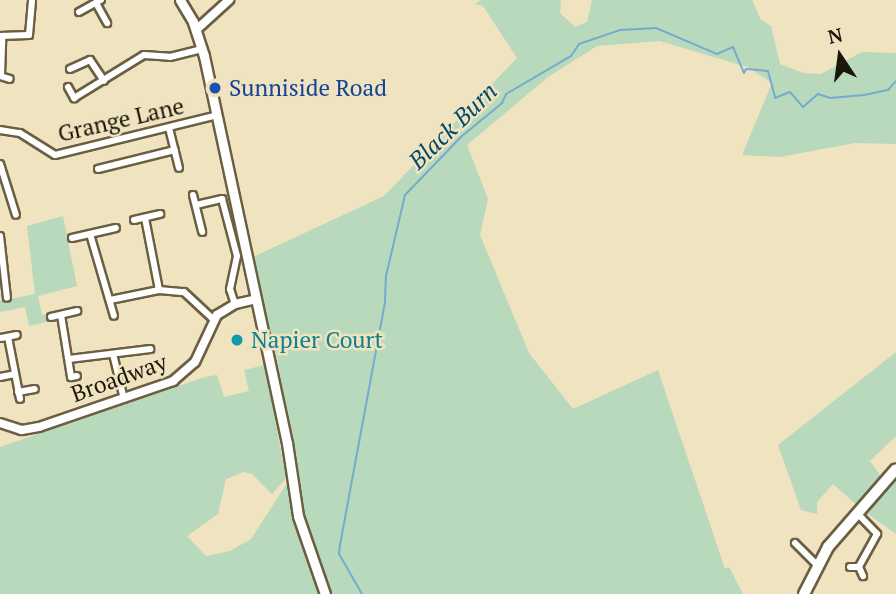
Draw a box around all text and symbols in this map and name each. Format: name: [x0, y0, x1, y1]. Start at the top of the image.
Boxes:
north arrow: [805, 21, 875, 91]
text: N: [825, 21, 845, 49]
place label: Sunniside Road: [229, 74, 387, 102]
water label: Black Burn: [403, 77, 503, 175]
marker: Sunniside Road: [207, 80, 223, 96]
street label: Grange Lane: [55, 92, 187, 148]
place label: Napier Court: [251, 326, 383, 354]
marker: Napier Court: [229, 332, 245, 348]
street label: Broadway: [67, 348, 171, 408]

